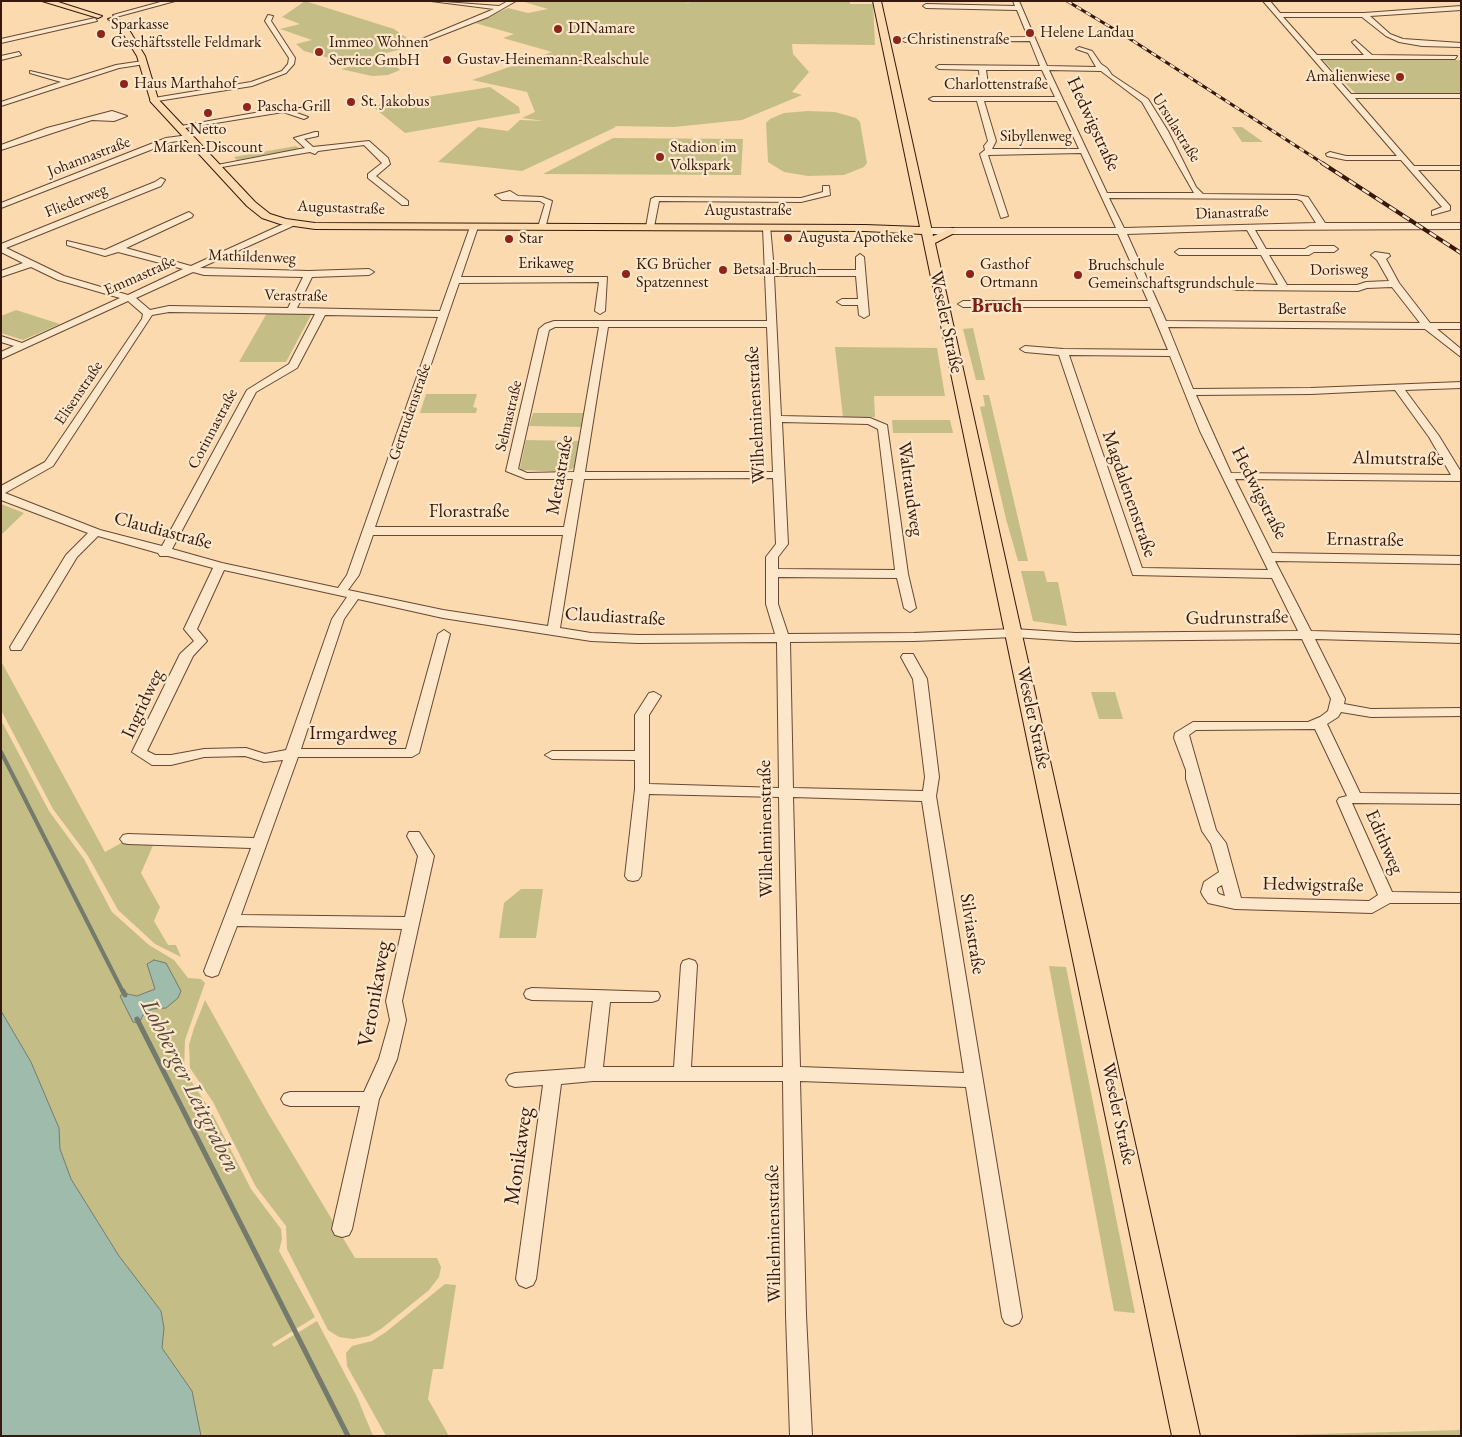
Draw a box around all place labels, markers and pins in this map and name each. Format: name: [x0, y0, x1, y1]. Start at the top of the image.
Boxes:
place label: Sparkasse Geschäftsstelle Feldmark: [111, 15, 262, 53]
place label: DINamare: [568, 19, 635, 39]
marker: DINamare: [552, 23, 564, 35]
place label: Helene Landau: [1040, 23, 1134, 43]
marker: Helene Landau: [1024, 27, 1036, 39]
marker: Sparkasse Geschäftsstelle Feldmark: [95, 28, 107, 40]
place label: Christinenstraße: [907, 30, 1009, 50]
place label: Immeo Wohnen Service GmbH: [329, 33, 429, 71]
marker: Christinenstraße: [891, 34, 903, 46]
marker: Immeo Wohnen Service GmbH: [313, 46, 325, 58]
place label: Gustav-Heinemann-Realschule: [457, 50, 649, 70]
marker: Gustav-Heinemann-Realschule: [441, 54, 453, 66]
place label: Amalienwiese: [1306, 67, 1390, 87]
marker: Amalienwiese: [1394, 71, 1406, 83]
place label: Haus Marthahof: [134, 74, 237, 94]
marker: Haus Marthahof: [118, 78, 130, 90]
place label: St. Jakobus: [361, 92, 429, 112]
marker: St. Jakobus: [345, 96, 357, 108]
place label: Pascha-Grill: [257, 97, 331, 117]
marker: Pascha-Grill: [241, 101, 253, 113]
marker: Netto Marken-Discount: [202, 107, 214, 119]
place label: Netto Marken-Discount: [153, 120, 263, 158]
place label: Stadion im Volkspark: [670, 138, 737, 176]
marker: Stadion im Volkspark: [654, 151, 666, 163]
place label: Augusta Apotheke: [798, 228, 913, 248]
place label: Star: [519, 229, 543, 249]
marker: Augusta Apotheke: [782, 232, 794, 244]
marker: Star: [503, 233, 515, 245]
place label: KG Brücher Spatzennest: [636, 255, 711, 293]
place label: Gasthof Ortmann: [980, 255, 1038, 293]
place label: Bruchschule Gemeinschaftsgrundschule: [1088, 256, 1254, 294]
place label: Betsaal Bruch: [733, 260, 817, 280]
marker: Betsaal Bruch: [717, 264, 729, 276]
marker: KG Brücher Spatzennest: [620, 268, 632, 280]
marker: Gasthof Ortmann: [964, 268, 976, 280]
marker: Bruchschule Gemeinschaftsgrundschule: [1072, 269, 1084, 281]

